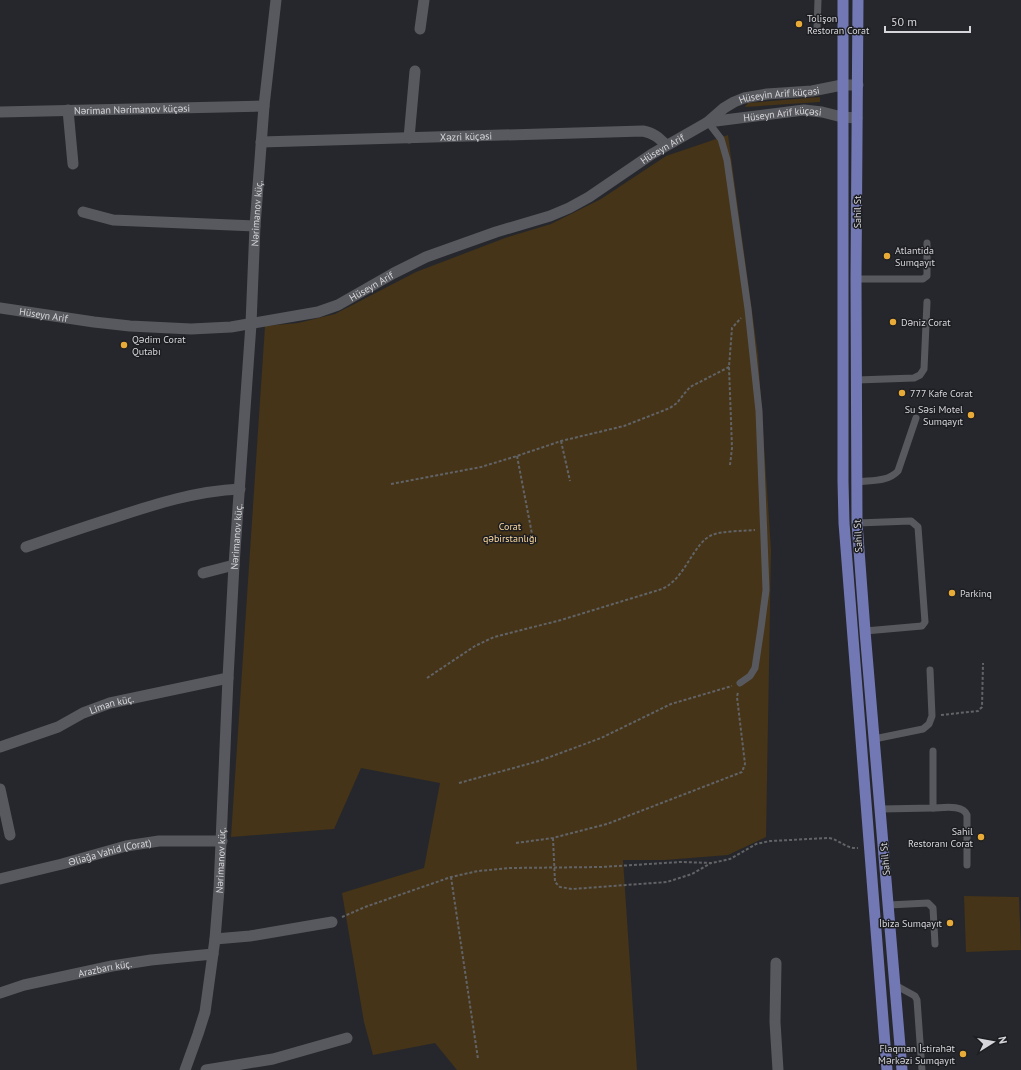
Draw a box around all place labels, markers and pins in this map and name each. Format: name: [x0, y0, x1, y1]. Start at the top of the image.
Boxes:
place label: Tolişon Restoran Corat: [807, 12, 870, 37]
marker: Tolişon Restoran Corat: [794, 19, 804, 29]
place label: Atlantida Sumqayıt: [895, 244, 935, 269]
marker: Atlantida Sumqayıt: [882, 251, 892, 261]
place label: Dəniz Corat: [901, 316, 951, 329]
marker: Dəniz Corat: [888, 317, 898, 327]
place label: Qədim Corat Qutabı: [132, 333, 186, 358]
marker: Qədim Corat Qutabı: [119, 340, 129, 350]
place label: 777 Kafe Corat: [910, 387, 973, 400]
marker: 777 Kafe Corat: [897, 388, 907, 398]
place label: Su Səsi Motel Sumqayıt: [905, 403, 964, 428]
marker: Su Səsi Motel Sumqayıt: [966, 410, 976, 420]
place label: Parkinq: [960, 587, 992, 600]
marker: Parkinq: [947, 588, 957, 598]
place label: Sahil Restoranı Corat: [908, 825, 974, 850]
marker: Sahil Restoranı Corat: [976, 832, 986, 842]
place label: İbiza Sumqayıt: [879, 917, 943, 930]
marker: İbiza Sumqayıt: [945, 918, 955, 928]
place label: Flaqman İstirahət Mərkəzi Sumqayıt: [878, 1042, 956, 1067]
marker: Flaqman İstirahət Mərkəzi Sumqayıt: [958, 1049, 968, 1059]

